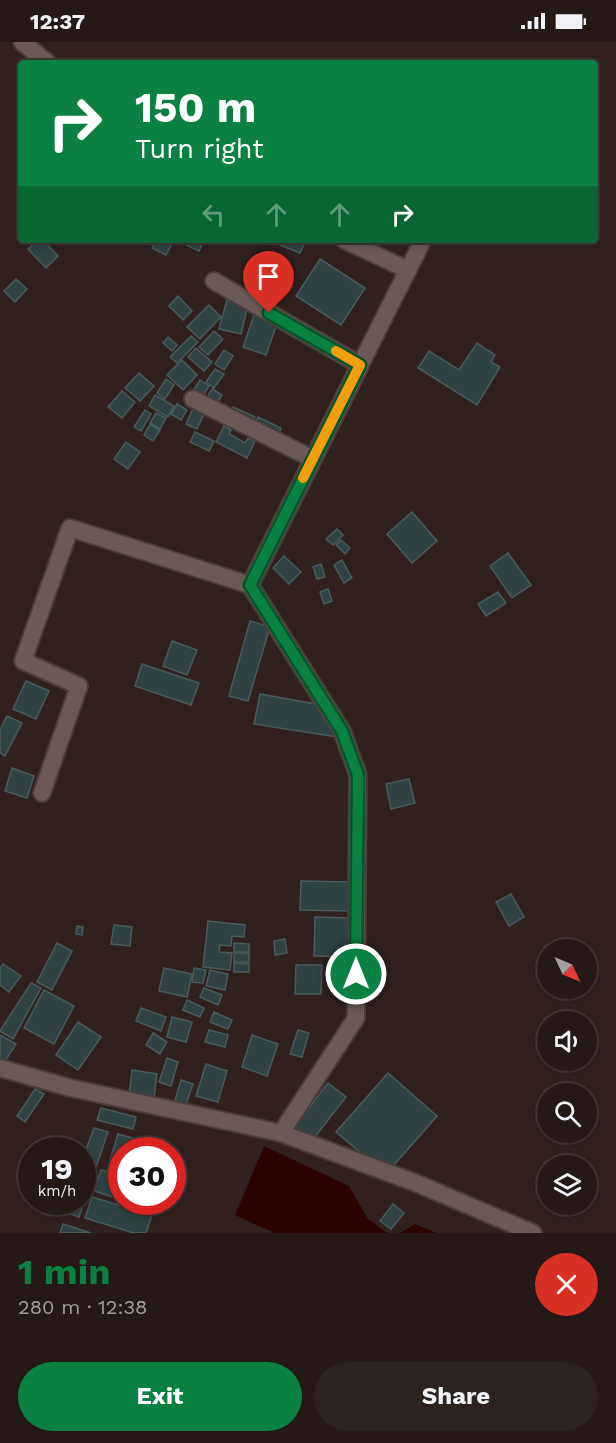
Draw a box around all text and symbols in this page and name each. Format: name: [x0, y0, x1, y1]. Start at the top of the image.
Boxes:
text: 12:37: [30, 9, 85, 34]
text: 150 m: [135, 83, 256, 132]
icon: right: [36, 84, 114, 162]
text: Turn right: [135, 133, 264, 165]
icon: left: [197, 198, 230, 231]
icon: ahead: [260, 198, 293, 231]
icon: ahead: [323, 198, 356, 231]
icon: right: [386, 198, 419, 231]
pin: [243, 251, 294, 313]
icon: arrive: [252, 260, 285, 293]
north arrow: [537, 939, 597, 999]
map controls: [537, 939, 597, 1215]
position arrow: [324, 942, 388, 1006]
button: sound: [537, 1011, 597, 1071]
button: search: [537, 1083, 597, 1143]
speed limit sign: 30: [108, 1137, 186, 1215]
text: 19: [41, 1151, 73, 1186]
button: layers: [537, 1155, 597, 1215]
text: km/h: [38, 1182, 76, 1200]
text: 1 min: [18, 1251, 110, 1293]
button: close: [535, 1253, 598, 1316]
text: 280 m · 12:38: [18, 1295, 147, 1319]
button: Exit: [18, 1362, 302, 1431]
button: Share: [314, 1362, 598, 1431]

